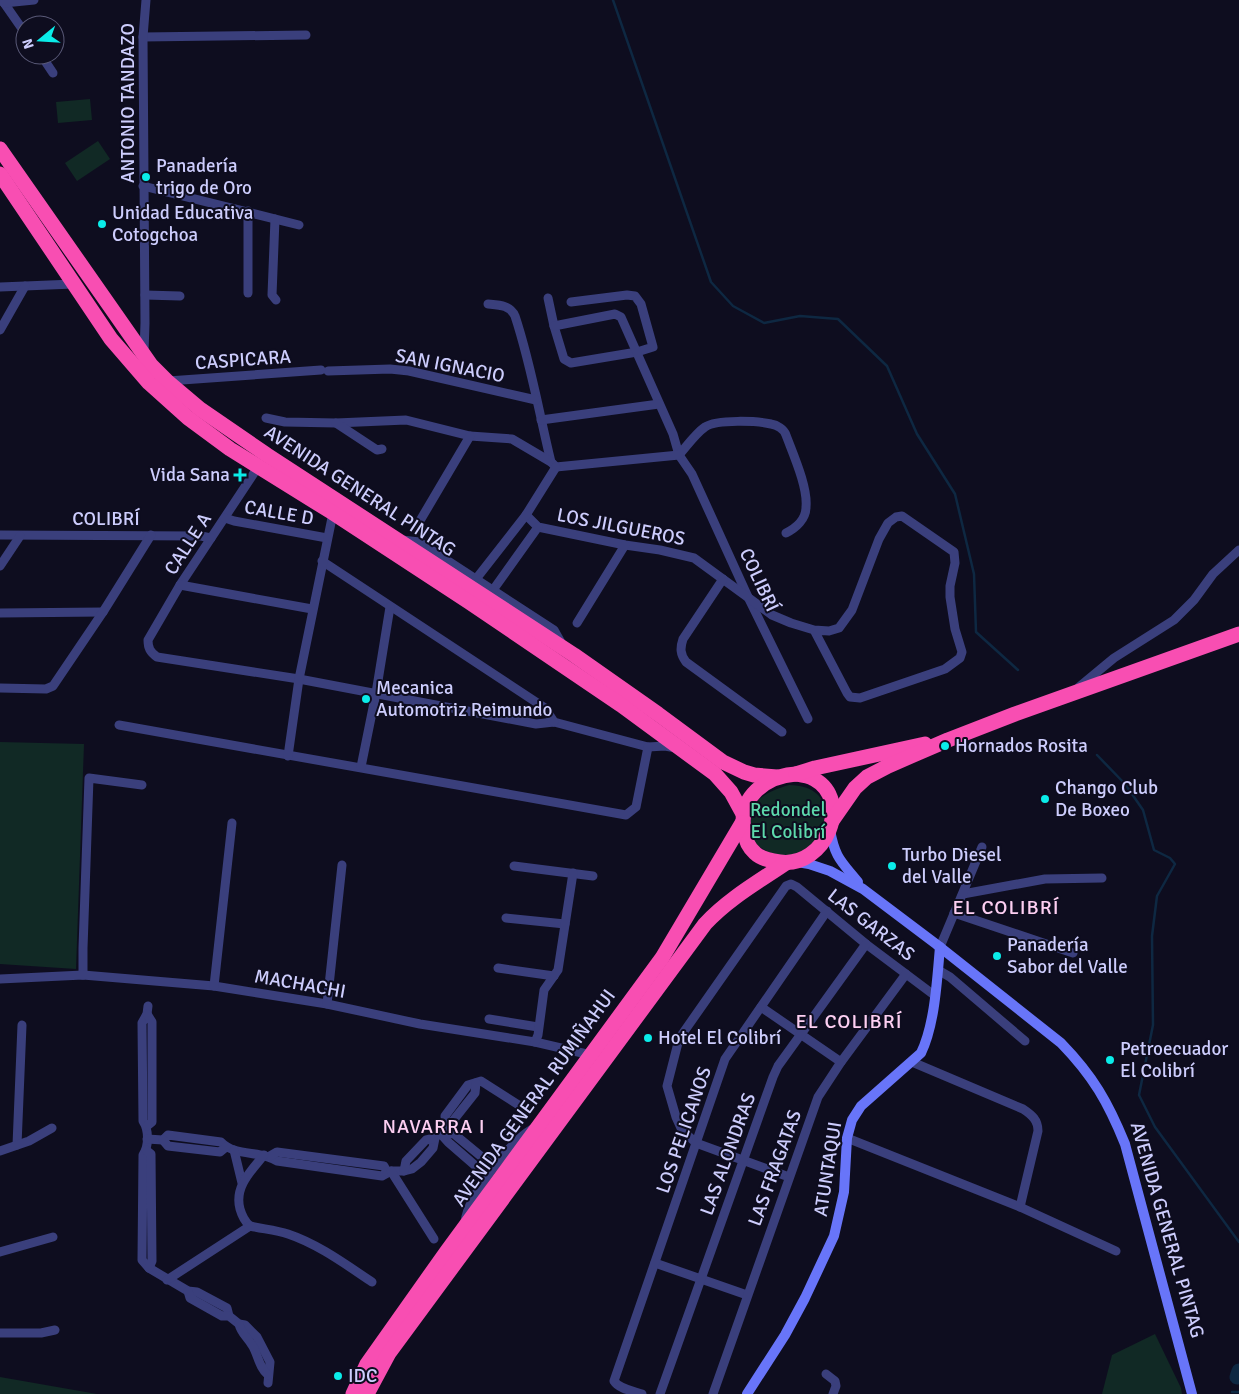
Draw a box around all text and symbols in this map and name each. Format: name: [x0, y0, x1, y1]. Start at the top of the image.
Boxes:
north arrow: [15, 15, 65, 65]
street label: ANTONIO TANDAZO: [116, 23, 140, 183]
text: N: [19, 37, 38, 51]
place label: Panadería trigo de Oro: [156, 154, 252, 200]
marker: Panadería trigo de Oro: [140, 171, 152, 183]
place label: Unidad Educativa Cotogchoa: [112, 201, 253, 247]
marker: Unidad Educativa Cotogchoa: [96, 218, 108, 230]
street label: SAN IGNACIO: [393, 344, 507, 388]
street label: CASPICARA: [194, 345, 292, 375]
street label: AVENIDA GENERAL PINTAG: [260, 420, 460, 562]
place label: Vida Sana: [150, 463, 230, 487]
marker: Vida Sana: [234, 469, 246, 481]
street label: CALLE D: [243, 495, 315, 531]
street label: LOS JILGUEROS: [555, 503, 687, 551]
street label: COLIBRÍ: [72, 507, 140, 531]
street label: CALLE A: [159, 508, 217, 580]
street label: COLIBRÍ: [734, 544, 784, 616]
place label: Mecanica Automotriz Reimundo: [376, 676, 553, 722]
marker: Mecanica Automotriz Reimundo: [360, 693, 372, 705]
place label: Hornados Rosita: [955, 734, 1088, 758]
marker: Hornados Rosita: [939, 740, 951, 752]
place label: Chango Club De Boxeo: [1055, 776, 1158, 822]
marker: Chango Club De Boxeo: [1039, 793, 1051, 805]
park label: Redondel El Colibrí: [750, 798, 826, 844]
place label: Turbo Diesel del Valle: [902, 843, 1002, 889]
marker: Turbo Diesel del Valle: [886, 860, 898, 872]
street label: LAS GARZAS: [823, 883, 919, 967]
district label: EL COLIBRÍ: [952, 895, 1060, 920]
place label: Panadería Sabor del Valle: [1007, 933, 1128, 979]
marker: Panadería Sabor del Valle: [991, 950, 1003, 962]
street label: MACHACHI: [252, 964, 348, 1004]
street label: AVENIDA GENERAL RUMIÑAHUI: [447, 985, 621, 1211]
district label: EL COLIBRÍ: [795, 1009, 903, 1034]
place label: Hotel El Colibrí: [658, 1026, 782, 1050]
marker: Hotel El Colibrí: [642, 1032, 654, 1044]
place label: Petroecuador El Colibrí: [1120, 1037, 1228, 1083]
marker: Petroecuador El Colibrí: [1104, 1054, 1116, 1066]
street label: LOS PELICANOS: [651, 1063, 717, 1197]
street label: LAS ALONDRAS: [695, 1090, 761, 1218]
street label: LAS FRAGATAS: [743, 1107, 807, 1229]
district label: NAVARRA I: [382, 1114, 486, 1139]
street label: AVENIDA GENERAL PINTAG: [1125, 1119, 1209, 1341]
street label: ATUNTAQUI: [809, 1120, 847, 1218]
place label: IDC: [348, 1364, 377, 1388]
marker: IDC: [332, 1370, 344, 1382]

